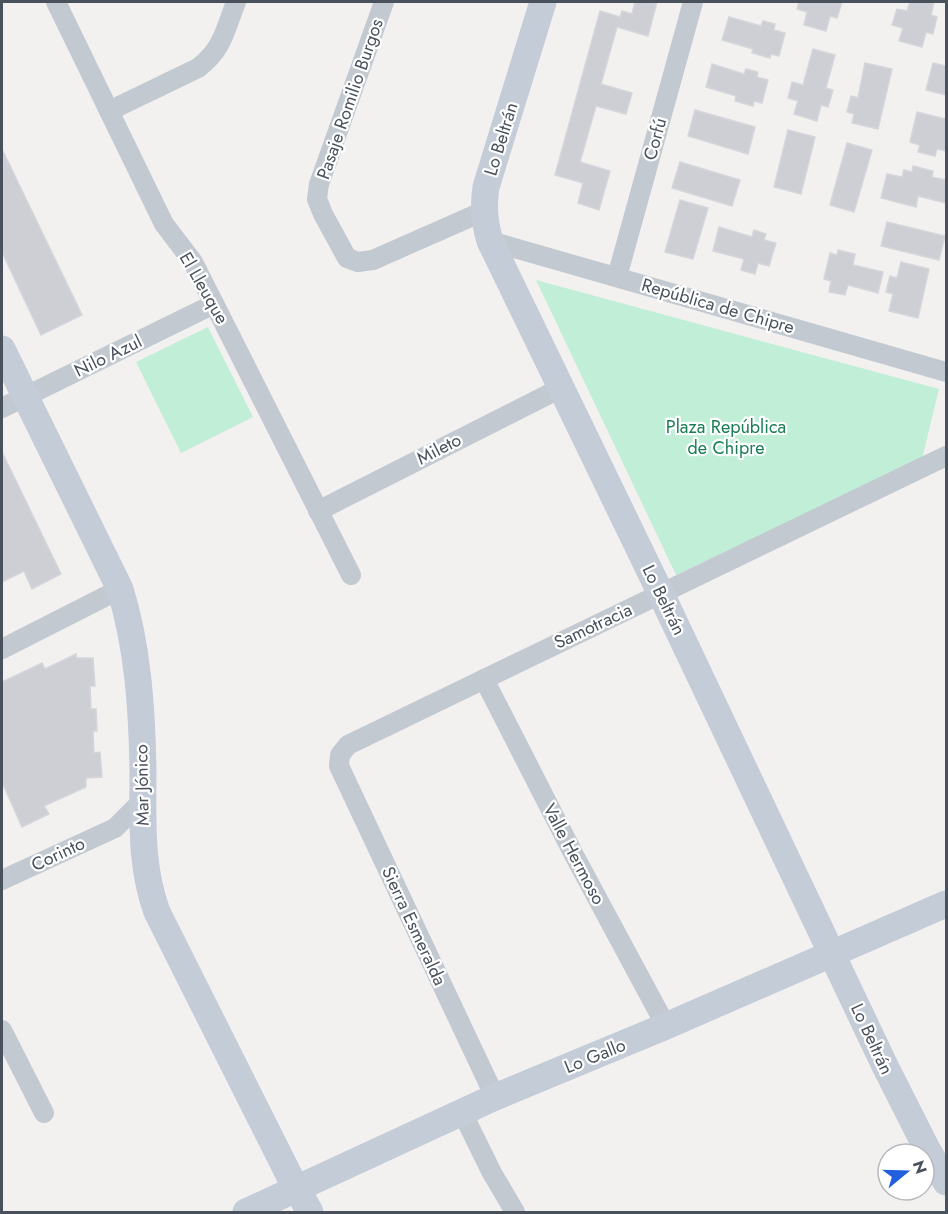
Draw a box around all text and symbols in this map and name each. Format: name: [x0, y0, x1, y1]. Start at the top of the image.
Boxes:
street label: Pasaje Romilio Burgos: [310, 15, 390, 183]
street label: Lo Beltrán: [478, 99, 524, 179]
street label: Corfú: [637, 115, 673, 163]
street label: El Lleuque: [173, 247, 235, 329]
street label: República de Chipre: [639, 272, 797, 340]
street label: Nilo Azul: [70, 328, 146, 384]
park label: Plaza República de Chipre: [666, 414, 786, 461]
street label: Mileto: [412, 427, 466, 471]
street label: Lo Beltrán: [636, 560, 692, 640]
street label: Samotracia: [550, 597, 636, 655]
street label: Mar Jónico: [128, 744, 156, 826]
street label: Valle Hermoso: [536, 799, 612, 909]
street label: Corinto: [27, 830, 89, 878]
street label: Sierra Esmeralda: [375, 862, 453, 990]
street label: Lo Beltrán: [844, 999, 900, 1079]
street label: Lo Gallo: [560, 1032, 630, 1080]
north arrow: [876, 1142, 936, 1202]
text: N: [907, 1158, 933, 1177]

